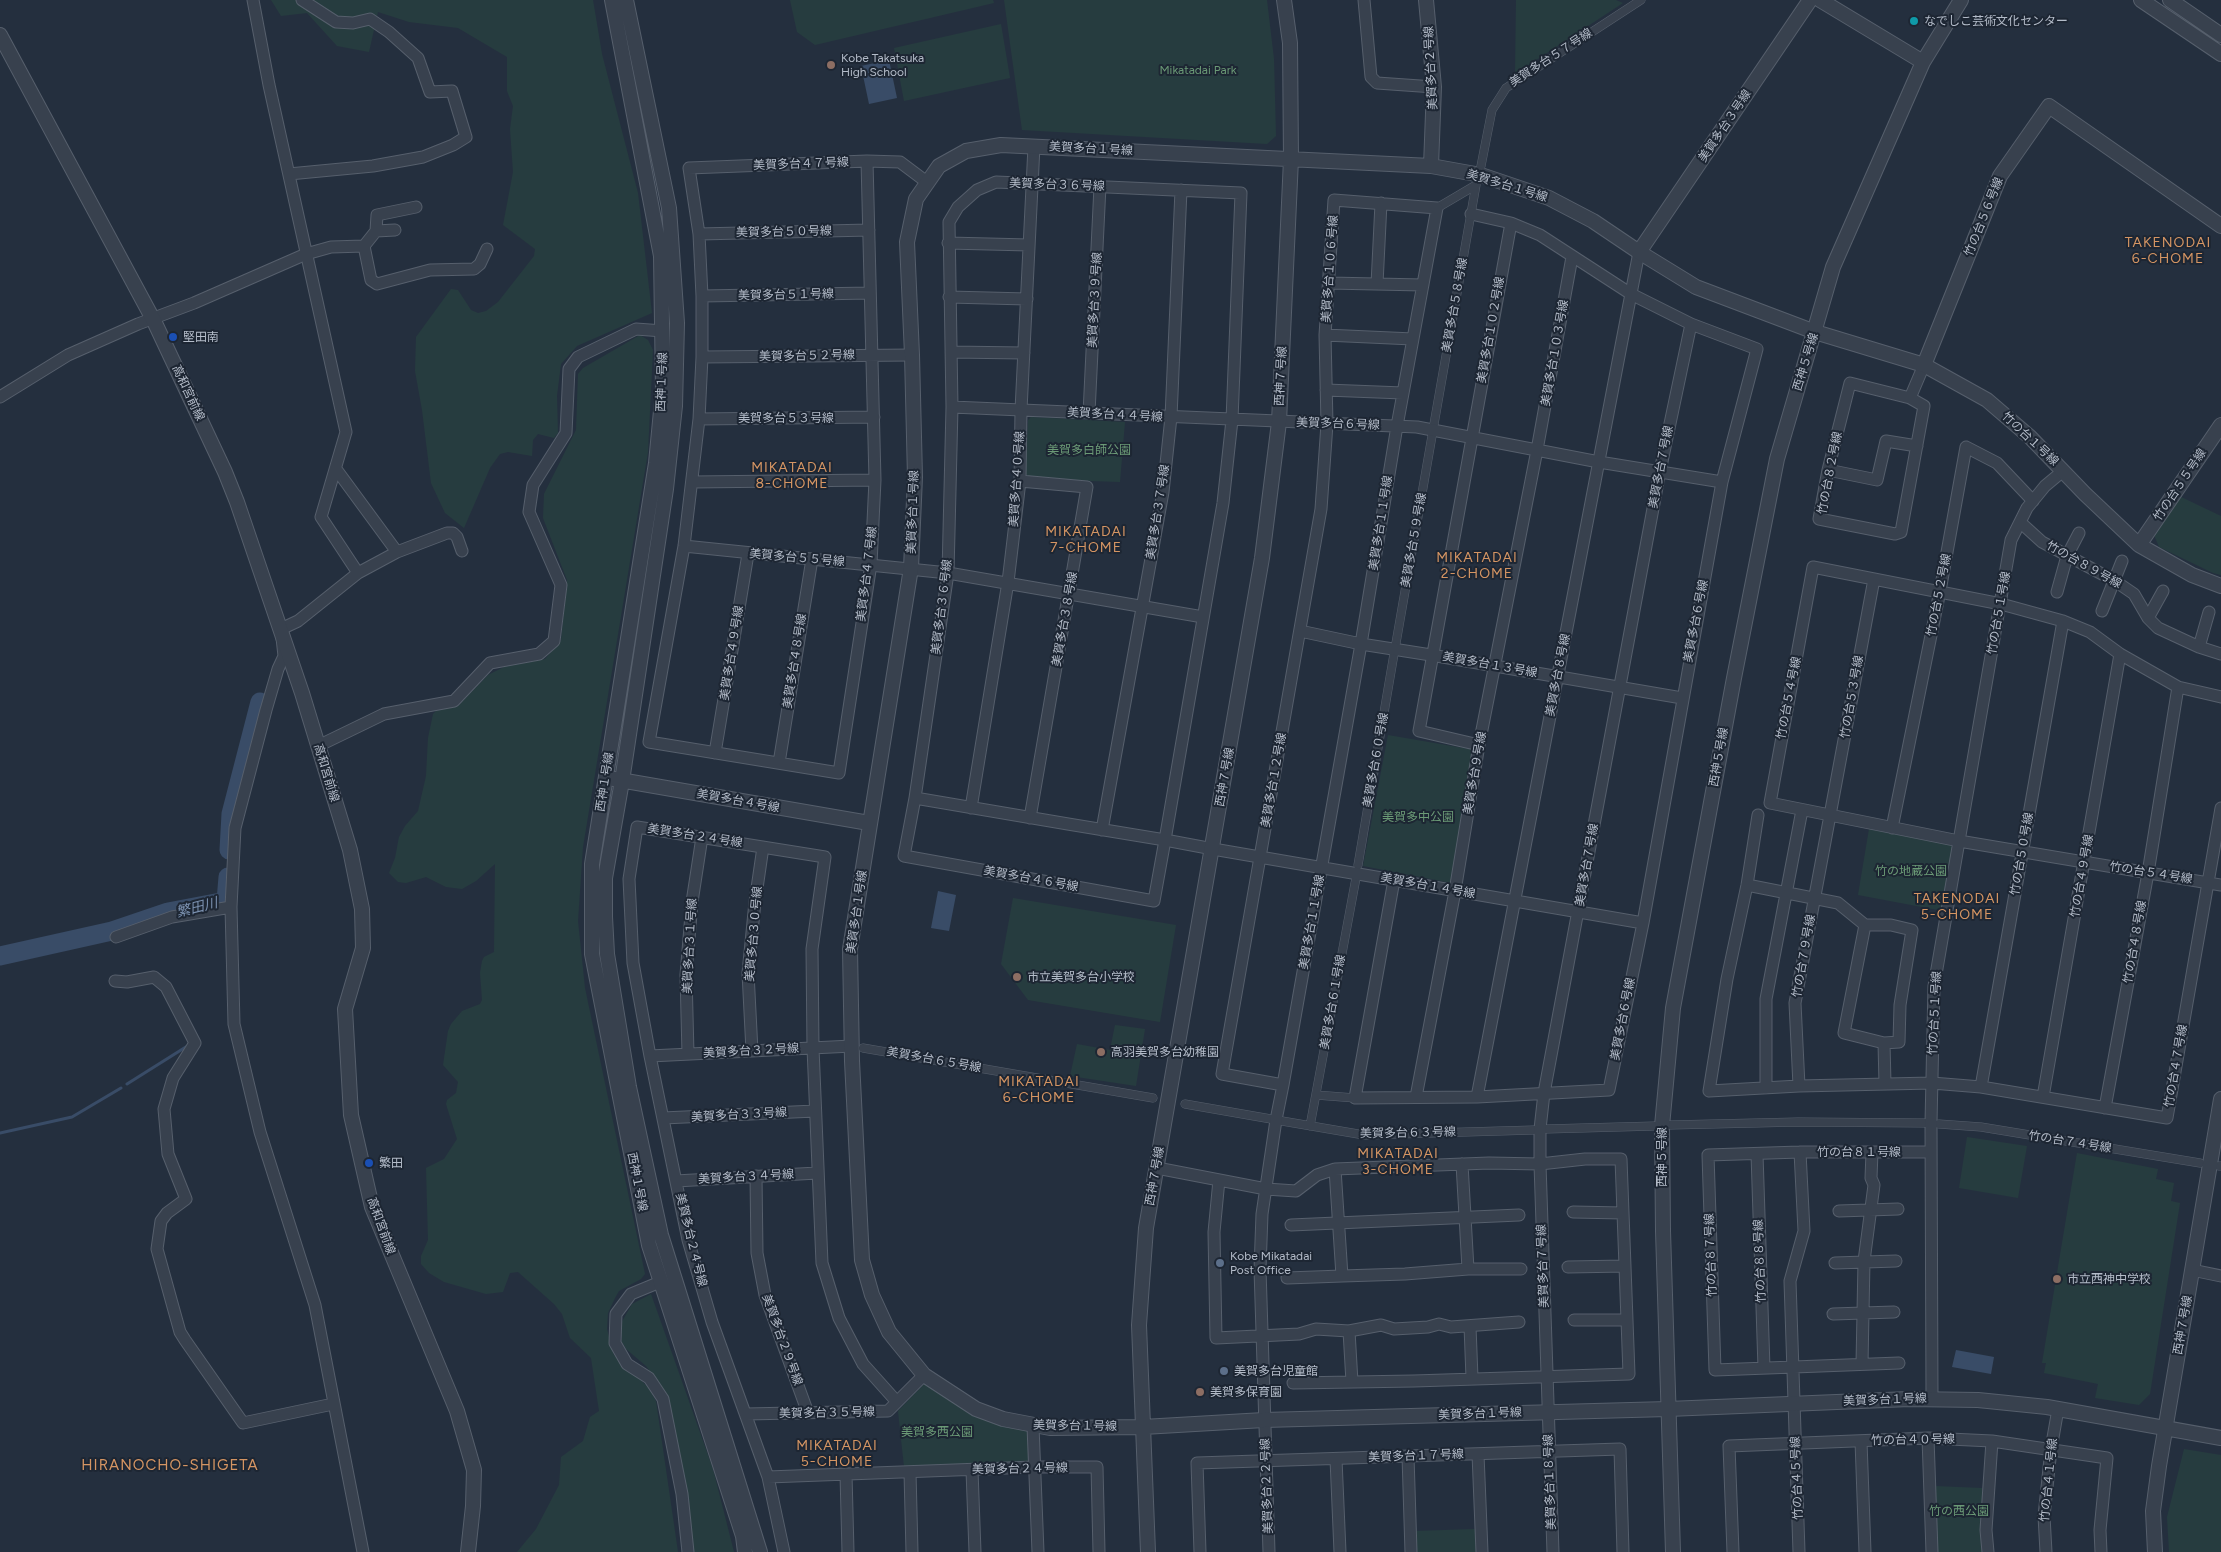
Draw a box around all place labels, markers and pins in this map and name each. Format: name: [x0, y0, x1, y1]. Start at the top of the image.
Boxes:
place label: なでしこ芸術文化センター: [1924, 14, 2068, 28]
marker: なでしこ芸術文化センター: [1908, 15, 1920, 27]
place label: Kobe Takatsuka High School: [841, 51, 924, 79]
marker: Kobe Takatsuka High School: [825, 59, 837, 71]
place label: 堅田南: [183, 330, 219, 344]
marker: 堅田南: [167, 331, 179, 343]
place label: 市立美賀多台小学校: [1027, 970, 1135, 984]
marker: 市立美賀多台小学校: [1011, 971, 1023, 983]
place label: 高羽美賀多台幼稚園: [1111, 1045, 1219, 1059]
marker: 高羽美賀多台幼稚園: [1095, 1046, 1107, 1058]
place label: 繁田: [379, 1156, 403, 1170]
marker: 繁田: [363, 1157, 375, 1169]
place label: Kobe Mikatadai Post Office: [1230, 1249, 1312, 1277]
marker: Kobe Mikatadai Post Office: [1214, 1257, 1226, 1269]
place label: 市立西神中学校: [2067, 1272, 2151, 1286]
marker: 市立西神中学校: [2051, 1273, 2063, 1285]
place label: 美賀多台児童館: [1234, 1364, 1318, 1378]
marker: 美賀多台児童館: [1218, 1365, 1230, 1377]
place label: 美賀多保育園: [1210, 1385, 1282, 1399]
marker: 美賀多保育園: [1194, 1386, 1206, 1398]

